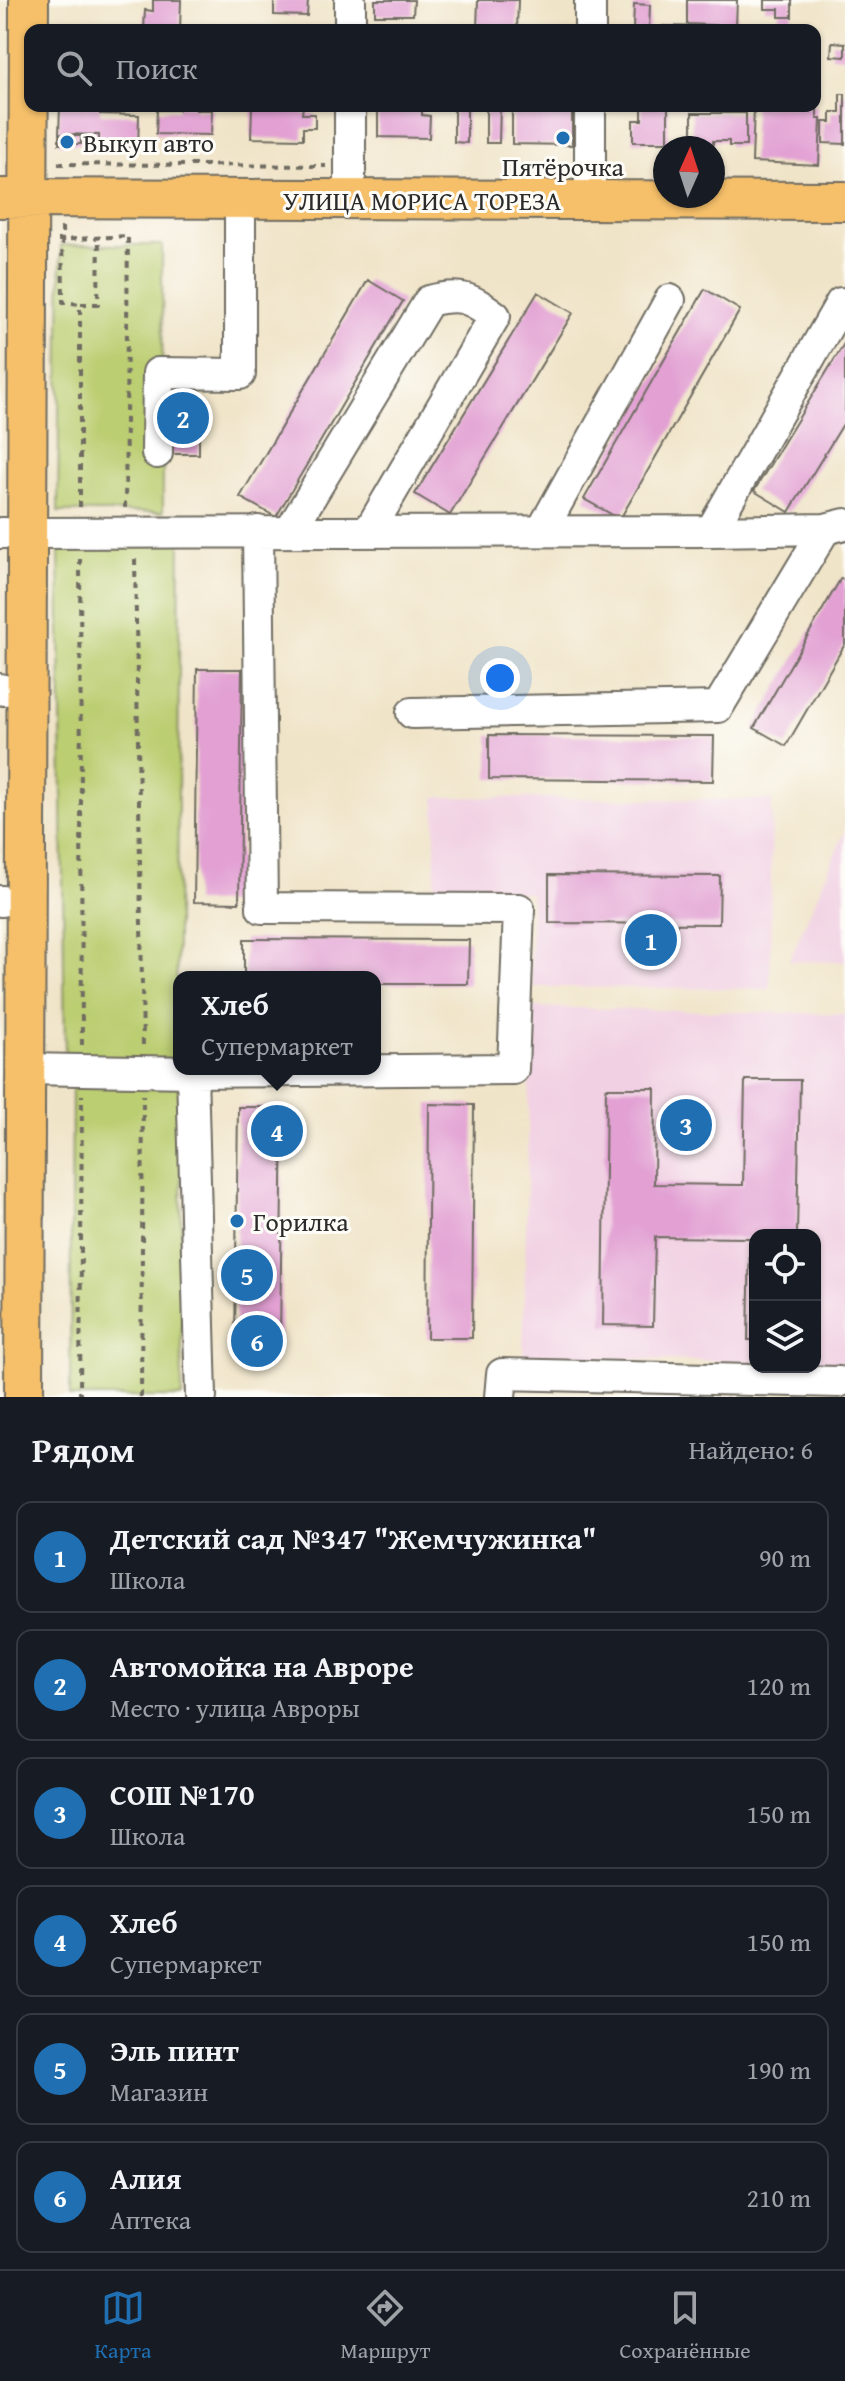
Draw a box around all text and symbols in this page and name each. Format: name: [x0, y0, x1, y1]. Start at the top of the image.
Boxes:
search box: [24, 24, 821, 112]
icon: search: [52, 46, 96, 90]
text: Поиск: [116, 46, 198, 90]
place label: Выкуп авто: [83, 123, 214, 162]
marker: Пятёрочка: [554, 129, 572, 147]
marker: Выкуп авто: [58, 133, 76, 151]
north arrow: [653, 136, 725, 208]
place label: Пятёрочка: [502, 147, 625, 186]
street label: УЛИЦА МОРИСА ТОРЕЗА: [283, 181, 561, 220]
pin: 2: [157, 388, 209, 448]
your location: [480, 658, 520, 698]
pin: 1: [625, 910, 677, 970]
popup: [173, 971, 381, 1075]
text: Хлеб: [201, 982, 269, 1026]
text: Супермаркет: [201, 1026, 353, 1065]
pin: 3: [660, 1095, 712, 1155]
pin: 4: [251, 1101, 303, 1161]
place label: Горилка: [253, 1202, 349, 1241]
marker: Горилка: [228, 1212, 246, 1230]
map controls: [749, 1229, 821, 1373]
button: locate: [749, 1229, 821, 1301]
pin: 5: [221, 1245, 273, 1305]
button: layers: [749, 1301, 821, 1373]
pin: 6: [231, 1311, 283, 1371]
text: Рядом: [32, 1425, 135, 1474]
text: Найдено: 6: [689, 1430, 813, 1469]
text: Детский сад №347 "Жемчужинка": [110, 1516, 597, 1560]
text: 1: [53, 1538, 67, 1577]
text: 90 m: [759, 1538, 811, 1577]
text: Школа: [110, 1560, 185, 1599]
text: Автомойка на Авроре: [110, 1644, 414, 1688]
text: 2: [53, 1666, 67, 1705]
text: 120 m: [746, 1666, 811, 1705]
text: Место · улица Авроры: [110, 1688, 360, 1727]
text: СОШ №170: [110, 1772, 255, 1816]
text: 3: [53, 1794, 67, 1833]
text: 150 m: [746, 1794, 811, 1833]
text: Школа: [110, 1816, 185, 1855]
text: Хлеб: [110, 1900, 178, 1944]
text: 4: [53, 1922, 67, 1961]
text: 150 m: [746, 1922, 811, 1961]
text: Супермаркет: [110, 1944, 262, 1983]
text: Эль пинт: [110, 2028, 239, 2072]
text: 5: [53, 2050, 67, 2089]
text: 190 m: [746, 2050, 811, 2089]
text: Магазин: [110, 2072, 208, 2111]
text: Алия: [110, 2156, 182, 2200]
text: 6: [53, 2178, 67, 2217]
text: 210 m: [746, 2178, 811, 2217]
text: Аптека: [110, 2200, 191, 2239]
tab: Карта: [94, 2286, 151, 2366]
tab: Маршрут: [340, 2286, 430, 2366]
tab: Сохранённые: [619, 2286, 750, 2366]

